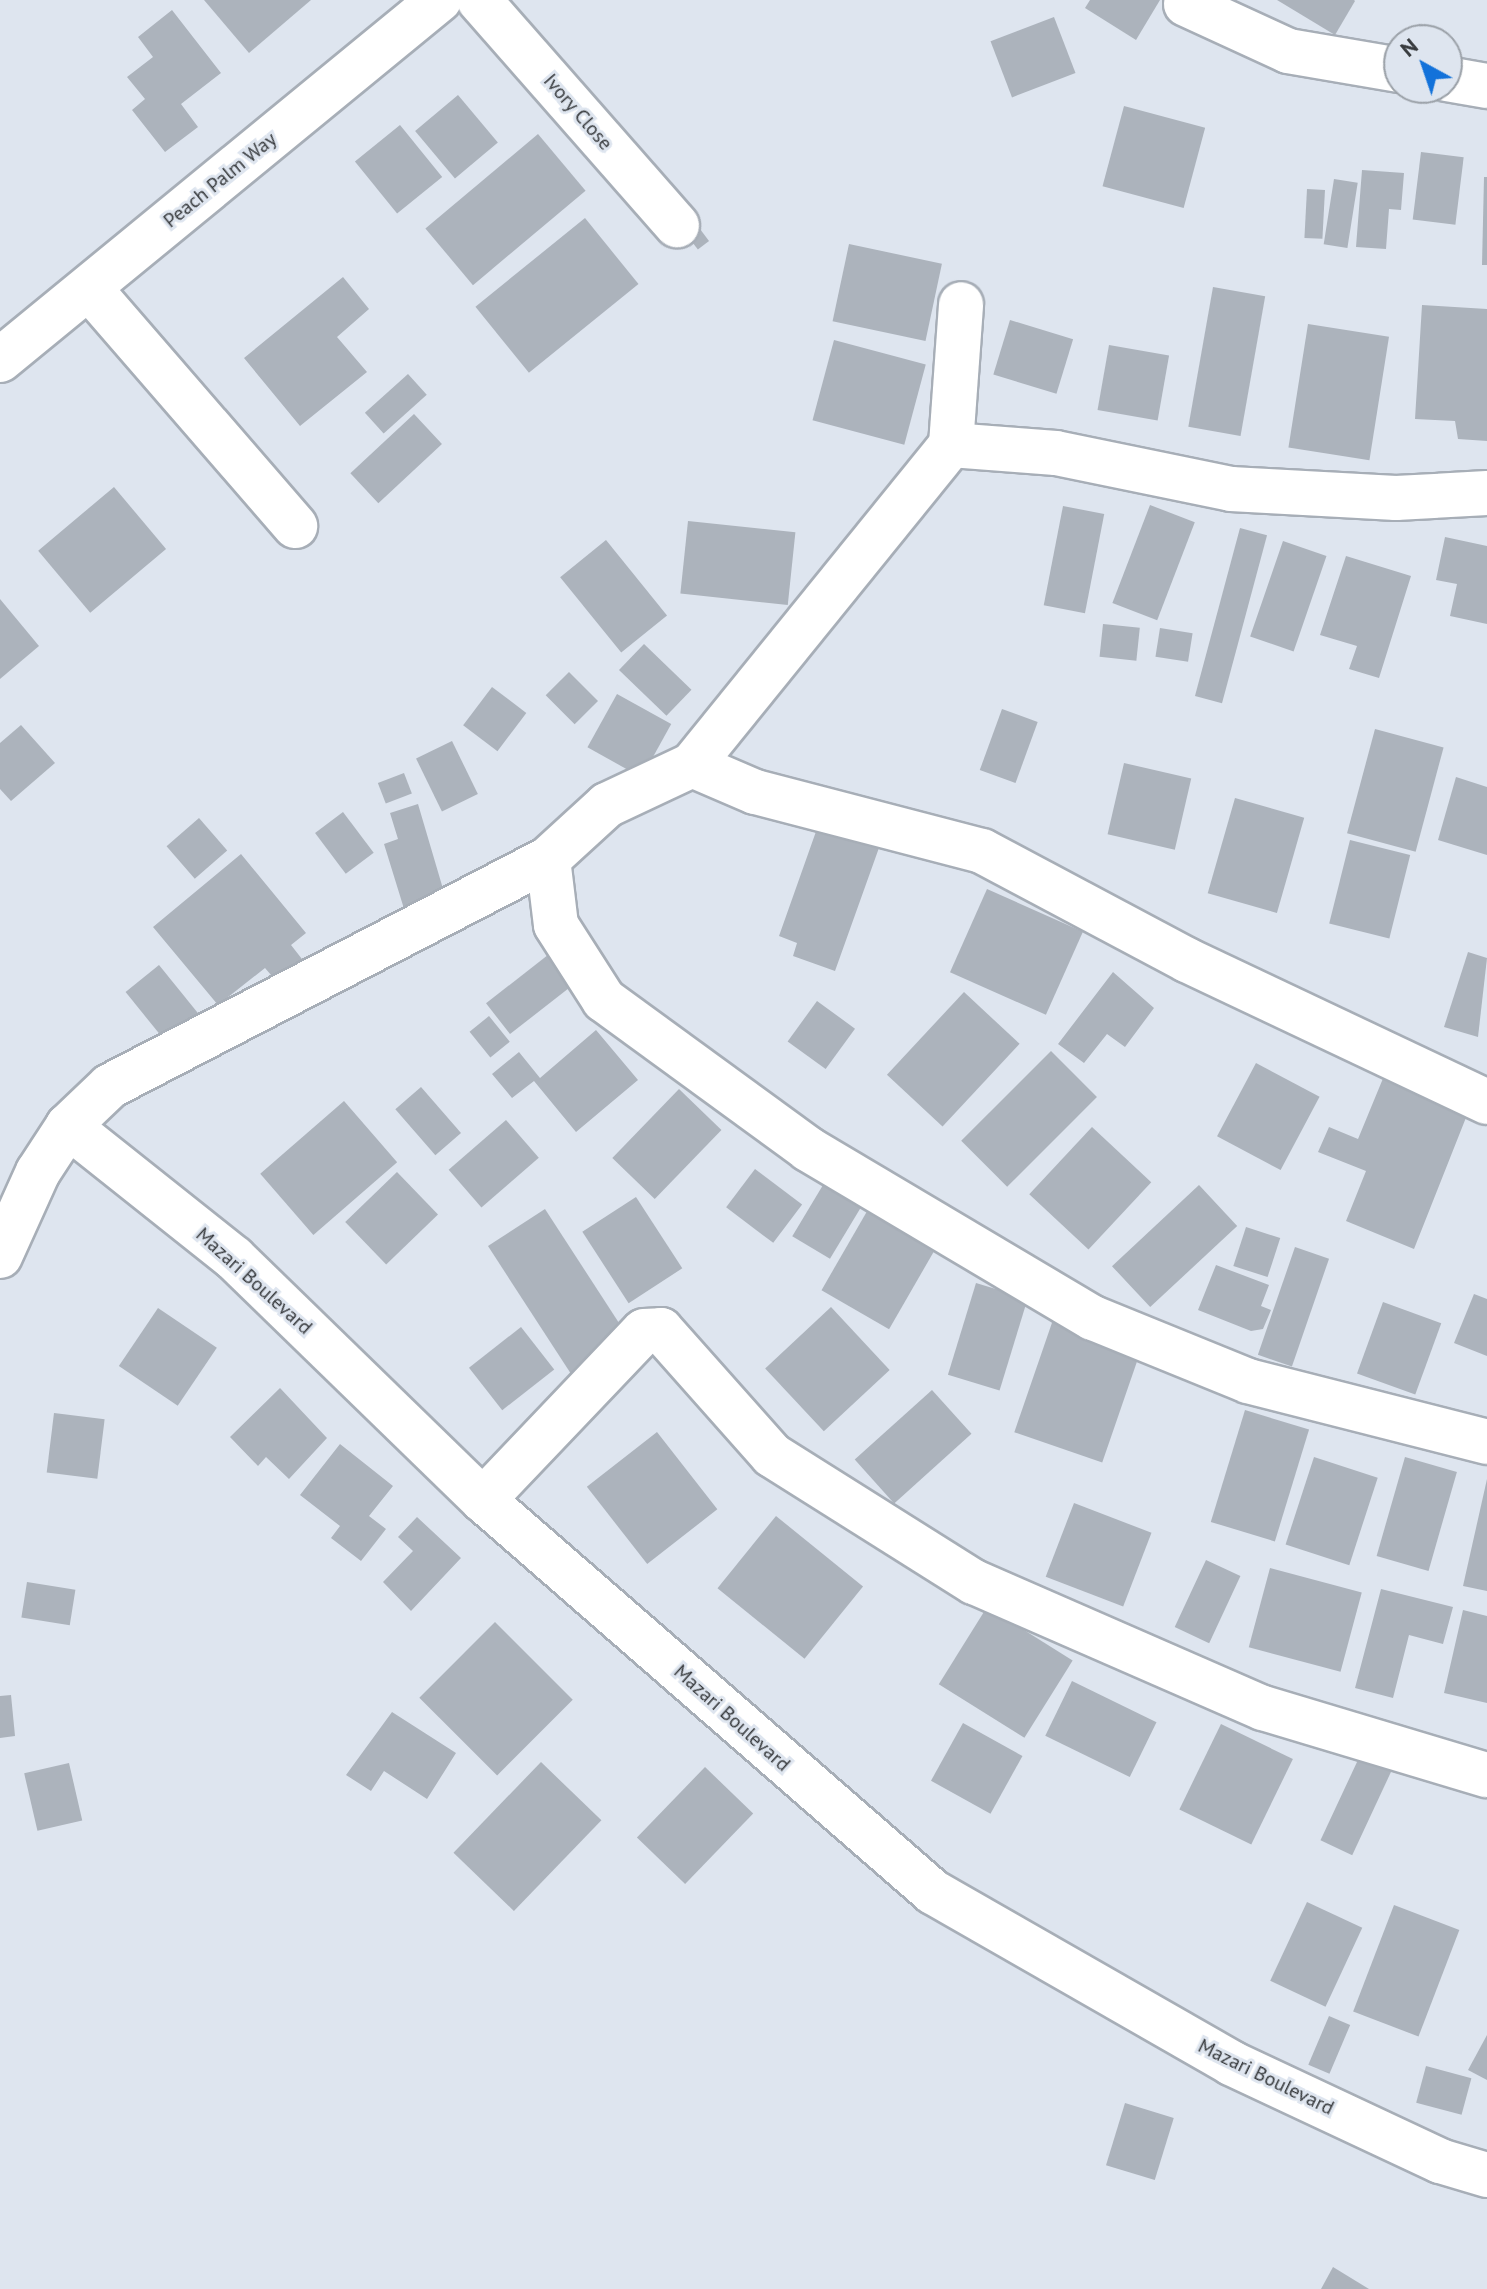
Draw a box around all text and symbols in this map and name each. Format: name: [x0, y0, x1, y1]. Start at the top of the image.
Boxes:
north arrow: [1383, 24, 1463, 104]
text: N: [1394, 32, 1423, 63]
street label: Ivory Close: [538, 69, 618, 155]
street label: Peach Palm Way: [159, 127, 281, 233]
street label: Mazari Boulevard: [191, 1223, 317, 1339]
street label: Mazari Boulevard: [669, 1660, 795, 1776]
street label: Mazari Boulevard: [1194, 2034, 1338, 2120]

